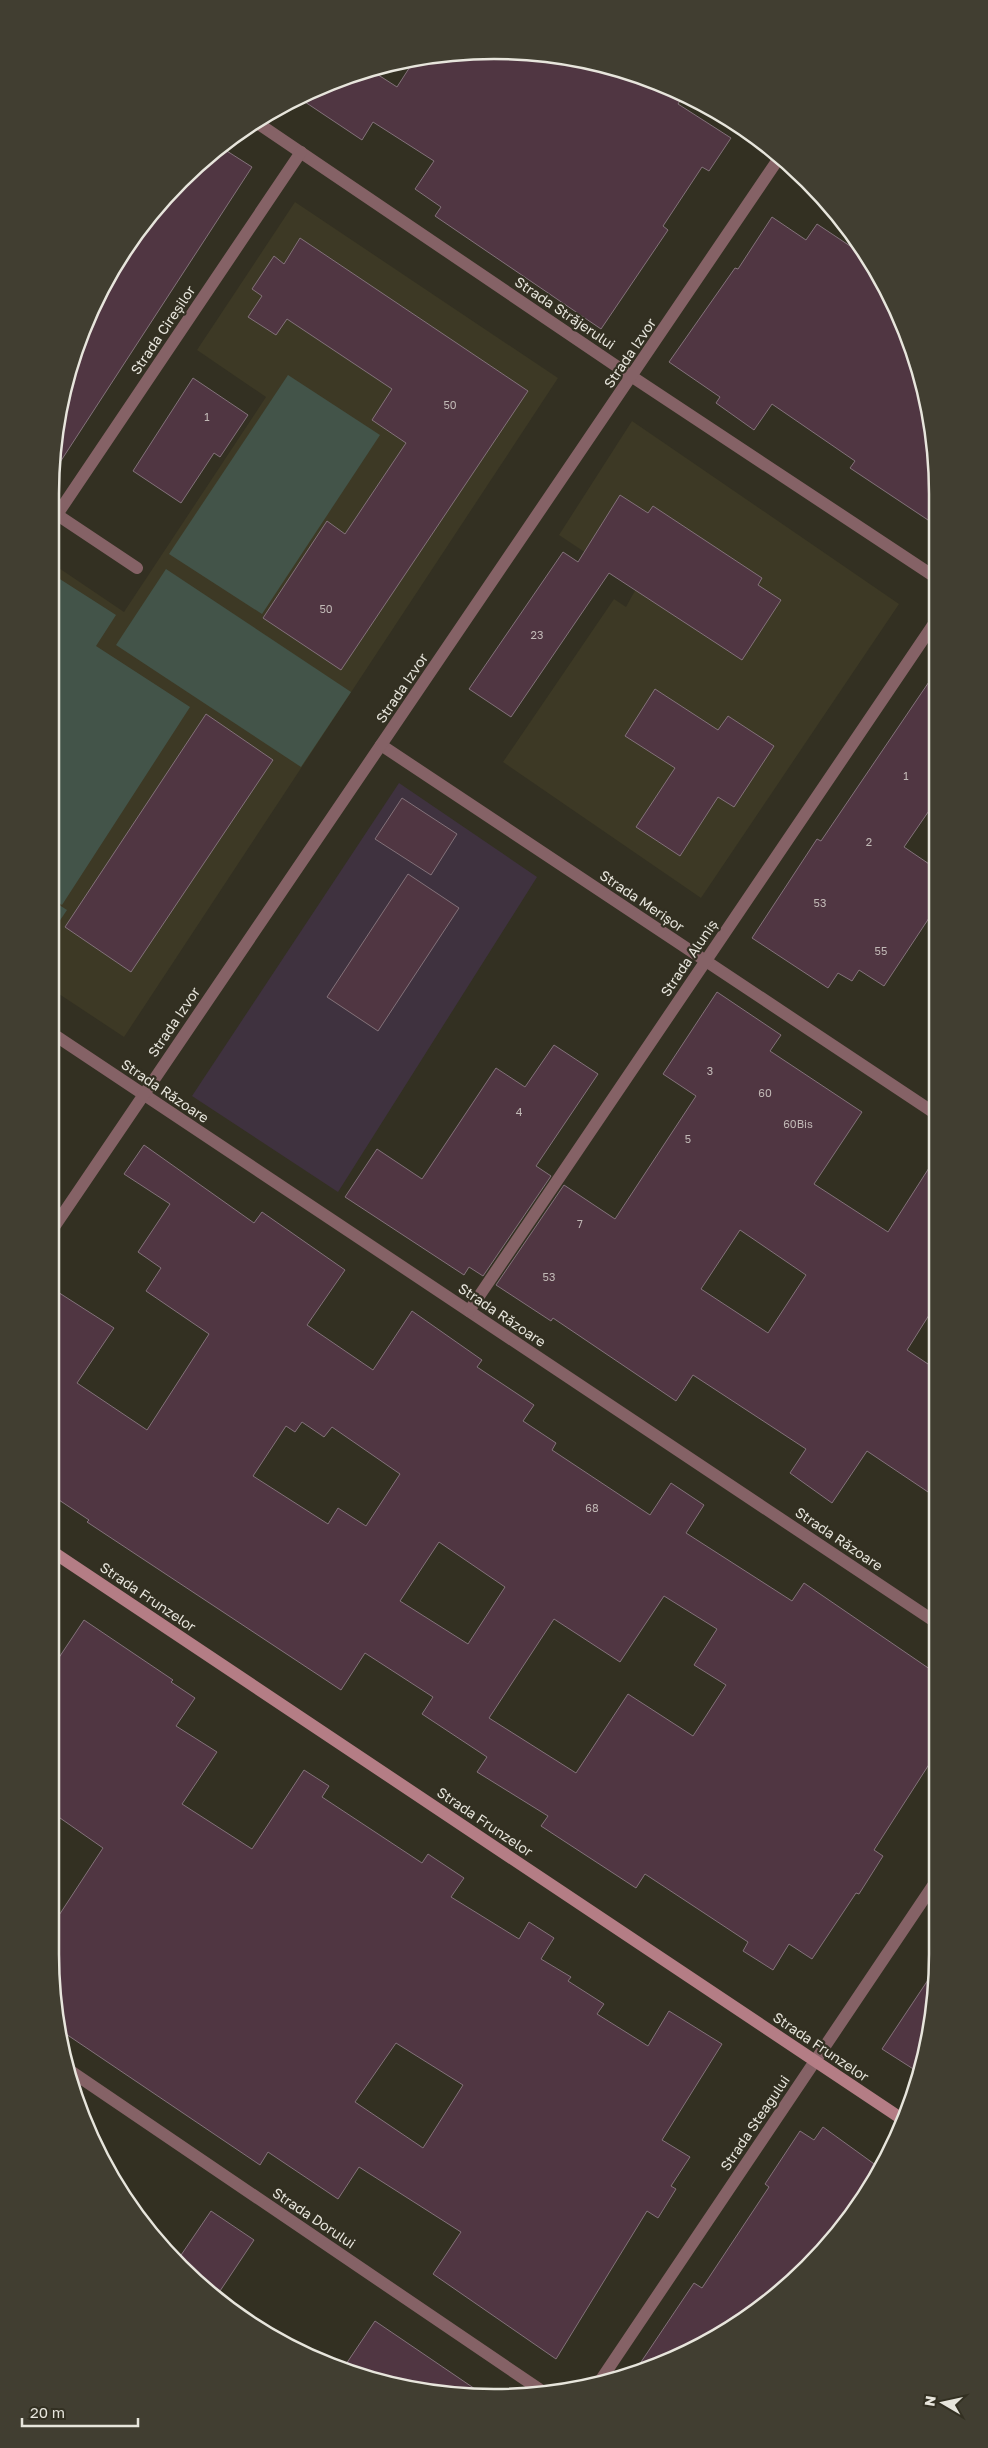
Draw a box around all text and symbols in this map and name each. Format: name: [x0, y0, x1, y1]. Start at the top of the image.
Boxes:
street label: Strada Străjerului: [512, 273, 619, 352]
street label: Strada Cireșilor: [127, 282, 199, 377]
street label: Strada Izvor: [600, 314, 659, 391]
house number: 50: [443, 398, 457, 411]
house number: 1: [204, 410, 210, 423]
house number: 50: [319, 602, 333, 615]
house number: 23: [531, 628, 543, 641]
street label: Strada Izvor: [372, 649, 431, 726]
house number: 1: [903, 769, 909, 782]
house number: 2: [866, 835, 872, 848]
street label: Strada Merișor: [597, 866, 688, 935]
house number: 53: [814, 896, 826, 909]
street label: Strada Aluniș: [657, 916, 721, 1000]
house number: 55: [875, 944, 887, 957]
street label: Strada Izvor: [144, 983, 203, 1060]
street label: Strada Răzoare: [118, 1055, 212, 1126]
house number: 3: [707, 1064, 713, 1077]
house number: 60: [758, 1086, 772, 1099]
house number: 4: [516, 1105, 523, 1118]
house number: 60Bis: [783, 1117, 813, 1130]
house number: 5: [685, 1132, 691, 1145]
house number: 7: [577, 1217, 583, 1230]
house number: 53: [543, 1270, 555, 1283]
street label: Strada Răzoare: [455, 1279, 549, 1350]
house number: 68: [585, 1501, 599, 1514]
street label: Strada Răzoare: [792, 1503, 886, 1574]
street label: Strada Frunzelor: [97, 1558, 200, 1635]
street label: Strada Frunzelor: [434, 1783, 537, 1860]
street label: Strada Frunzelor: [770, 2008, 873, 2085]
street label: Strada Steagului: [716, 2072, 793, 2174]
street label: Strada Dorului: [270, 2184, 359, 2252]
north arrow: [918, 2378, 968, 2428]
text: N: [920, 2394, 939, 2407]
scale bar: [22, 2396, 139, 2428]
text: 20 m: [30, 2403, 65, 2421]

